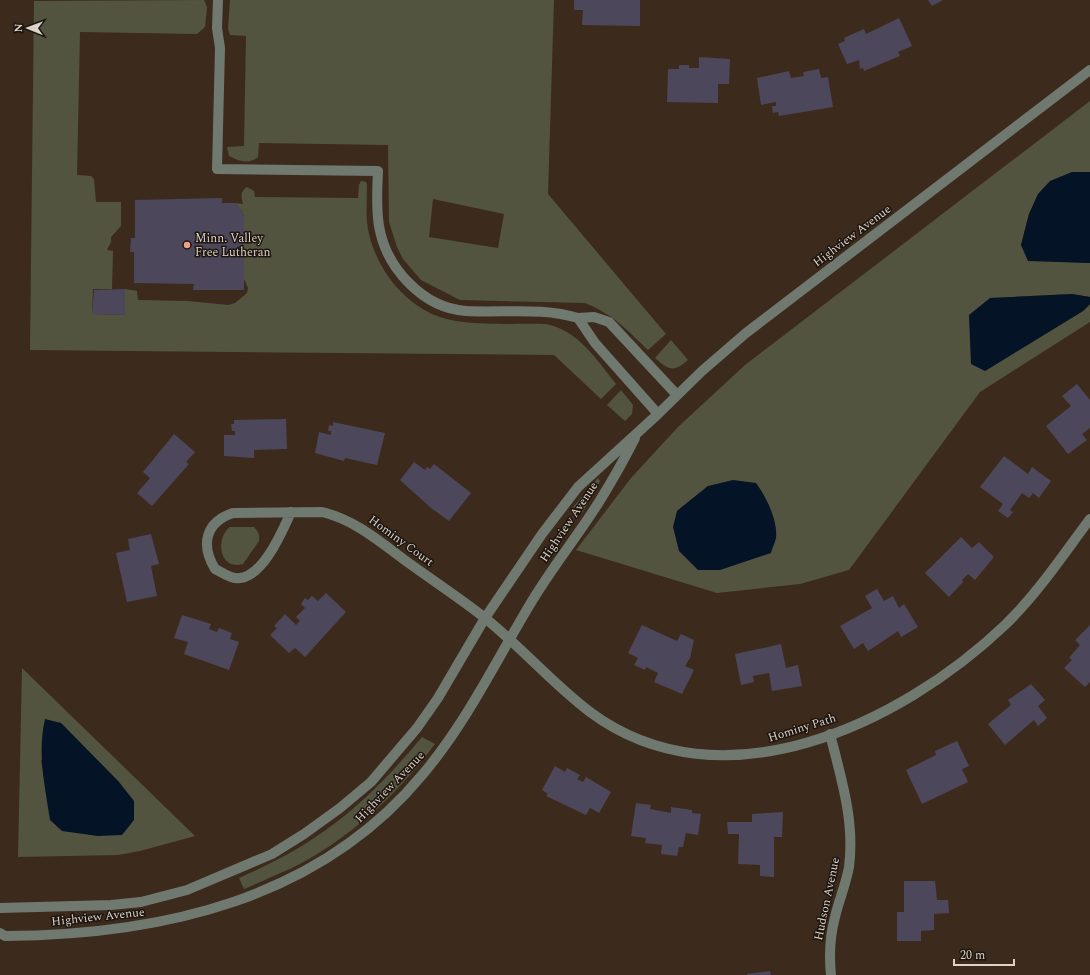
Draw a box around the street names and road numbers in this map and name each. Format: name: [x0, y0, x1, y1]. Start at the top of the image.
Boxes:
street label: Highview Avenue: [809, 200, 895, 272]
street label: Highview Avenue: [535, 478, 603, 566]
street label: Hominy Court: [364, 511, 438, 571]
street label: Hominy Path: [766, 709, 838, 747]
street label: Highview Avenue: [351, 747, 430, 827]
street label: Hudson Avenue: [809, 856, 845, 942]
street label: Highview Avenue: [50, 903, 146, 931]

